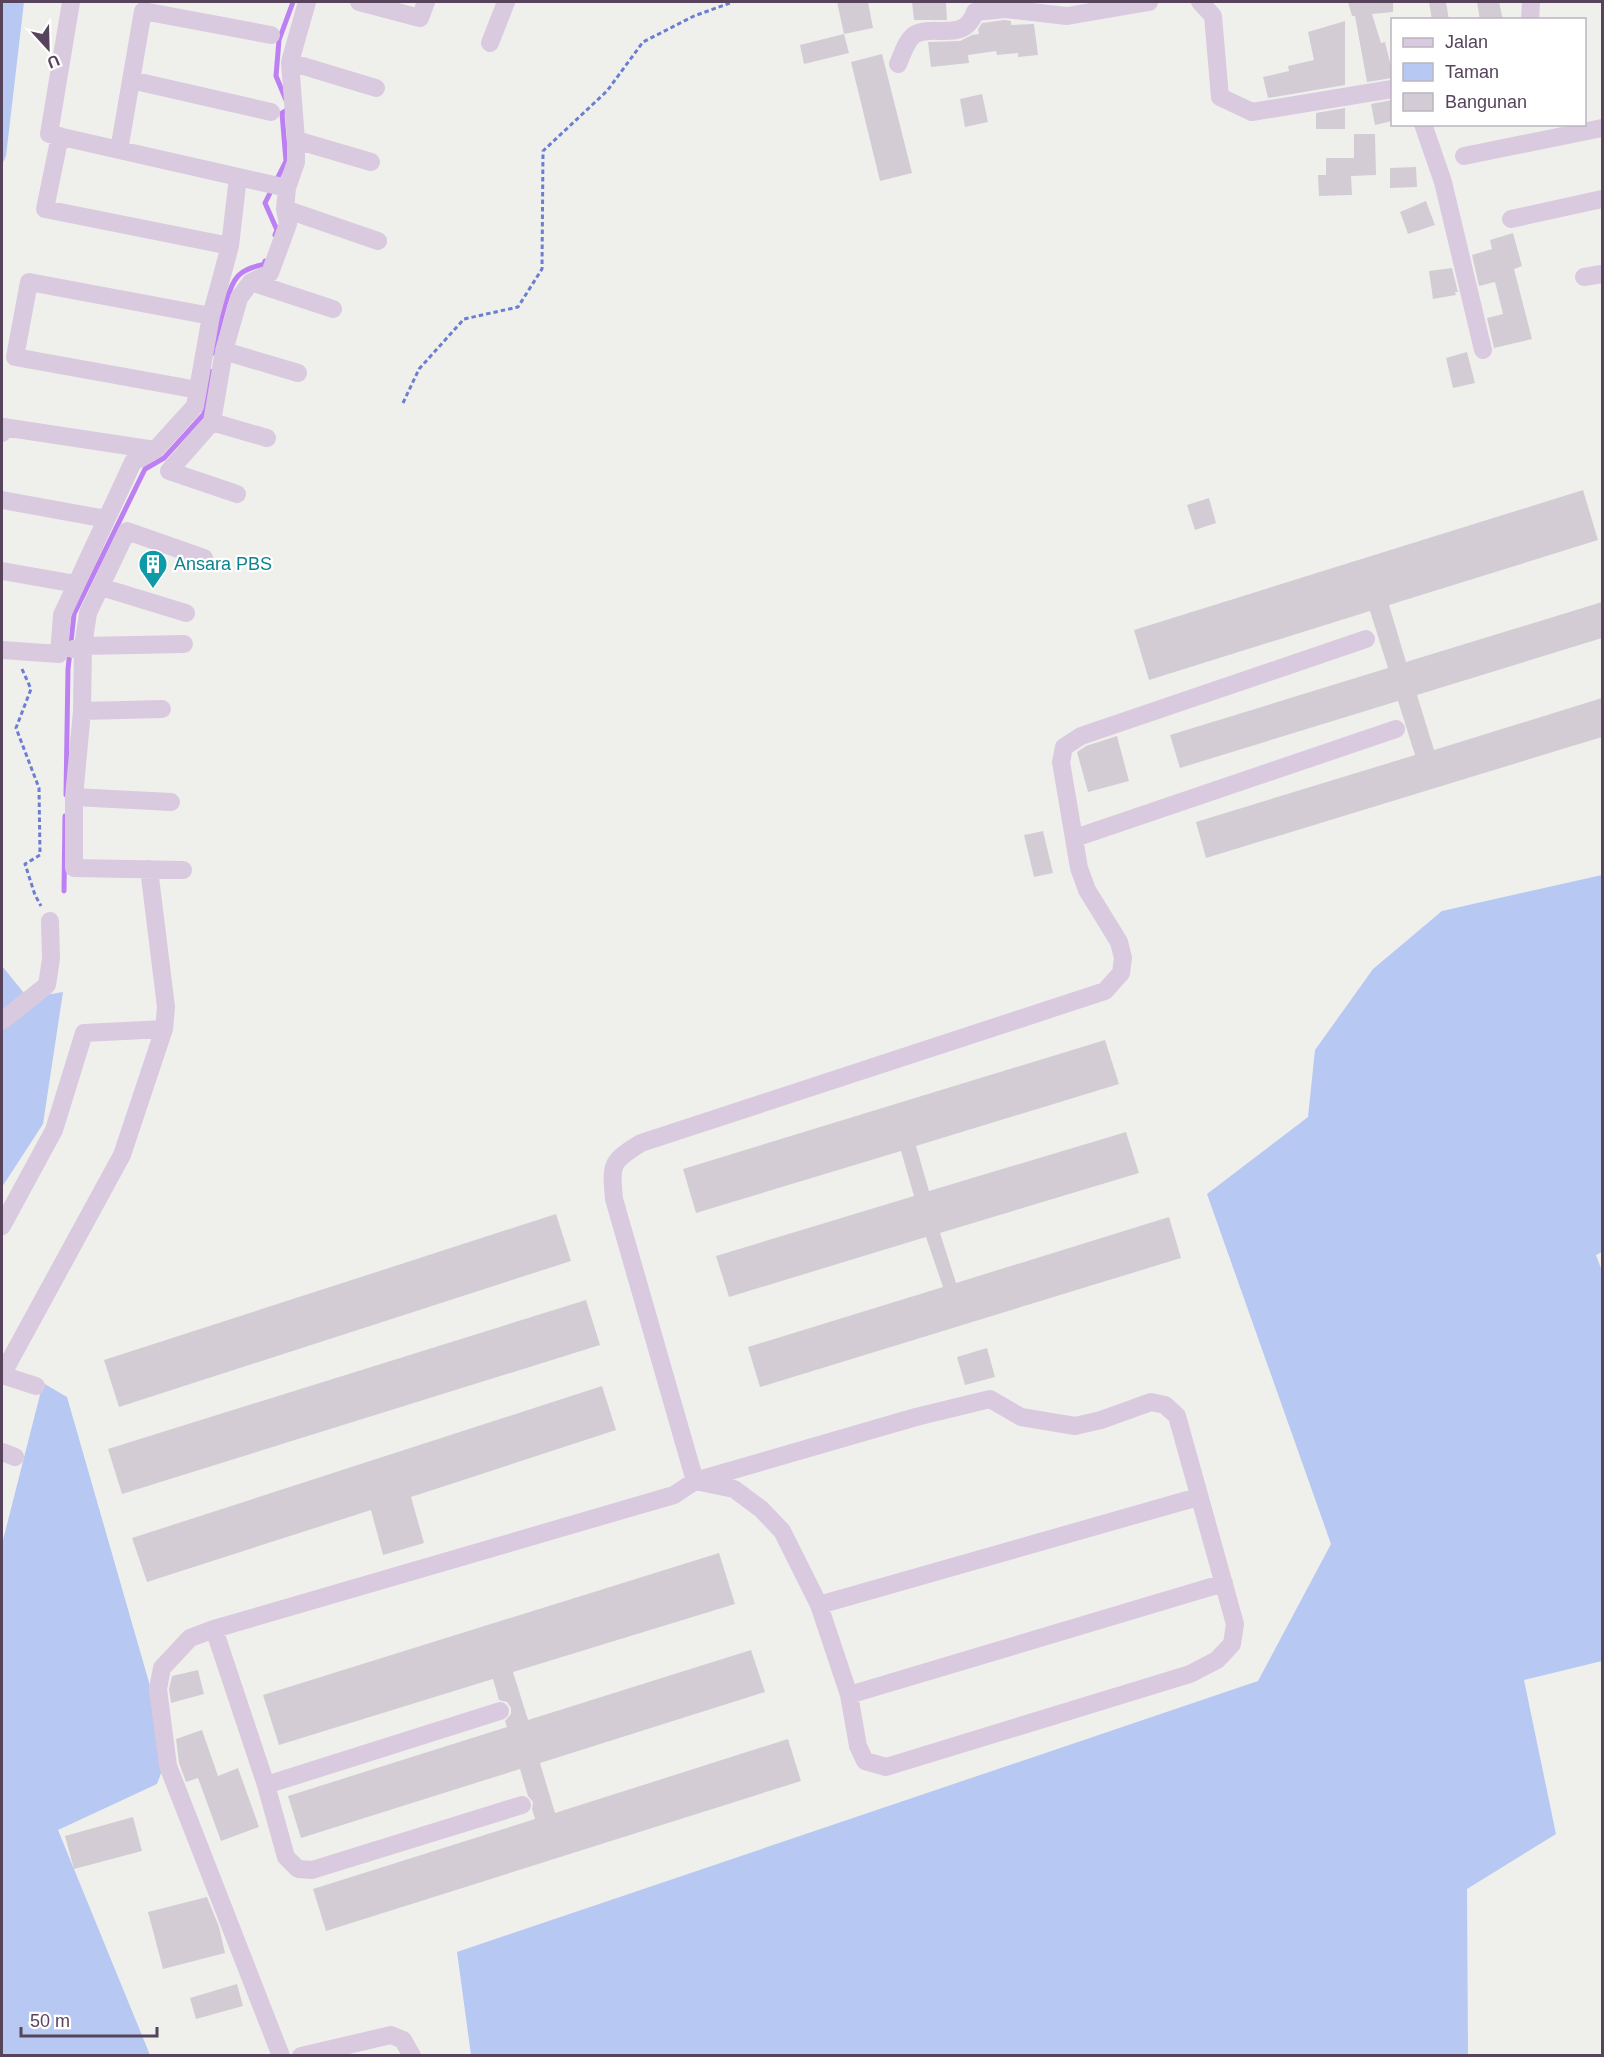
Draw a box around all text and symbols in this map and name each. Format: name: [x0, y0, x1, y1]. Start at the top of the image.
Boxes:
north arrow: [18, 18, 78, 78]
legend: [1391, 18, 1586, 126]
text: Jalan: [1445, 32, 1488, 52]
text: U: [45, 51, 62, 71]
text: Taman: [1445, 62, 1499, 82]
text: Bangunan: [1445, 92, 1527, 112]
building icon: Ansara PBS: [137, 548, 169, 590]
place label: Ansara PBS: [174, 554, 272, 574]
scale bar: [21, 2000, 158, 2038]
text: 50 m: [30, 2011, 70, 2031]

